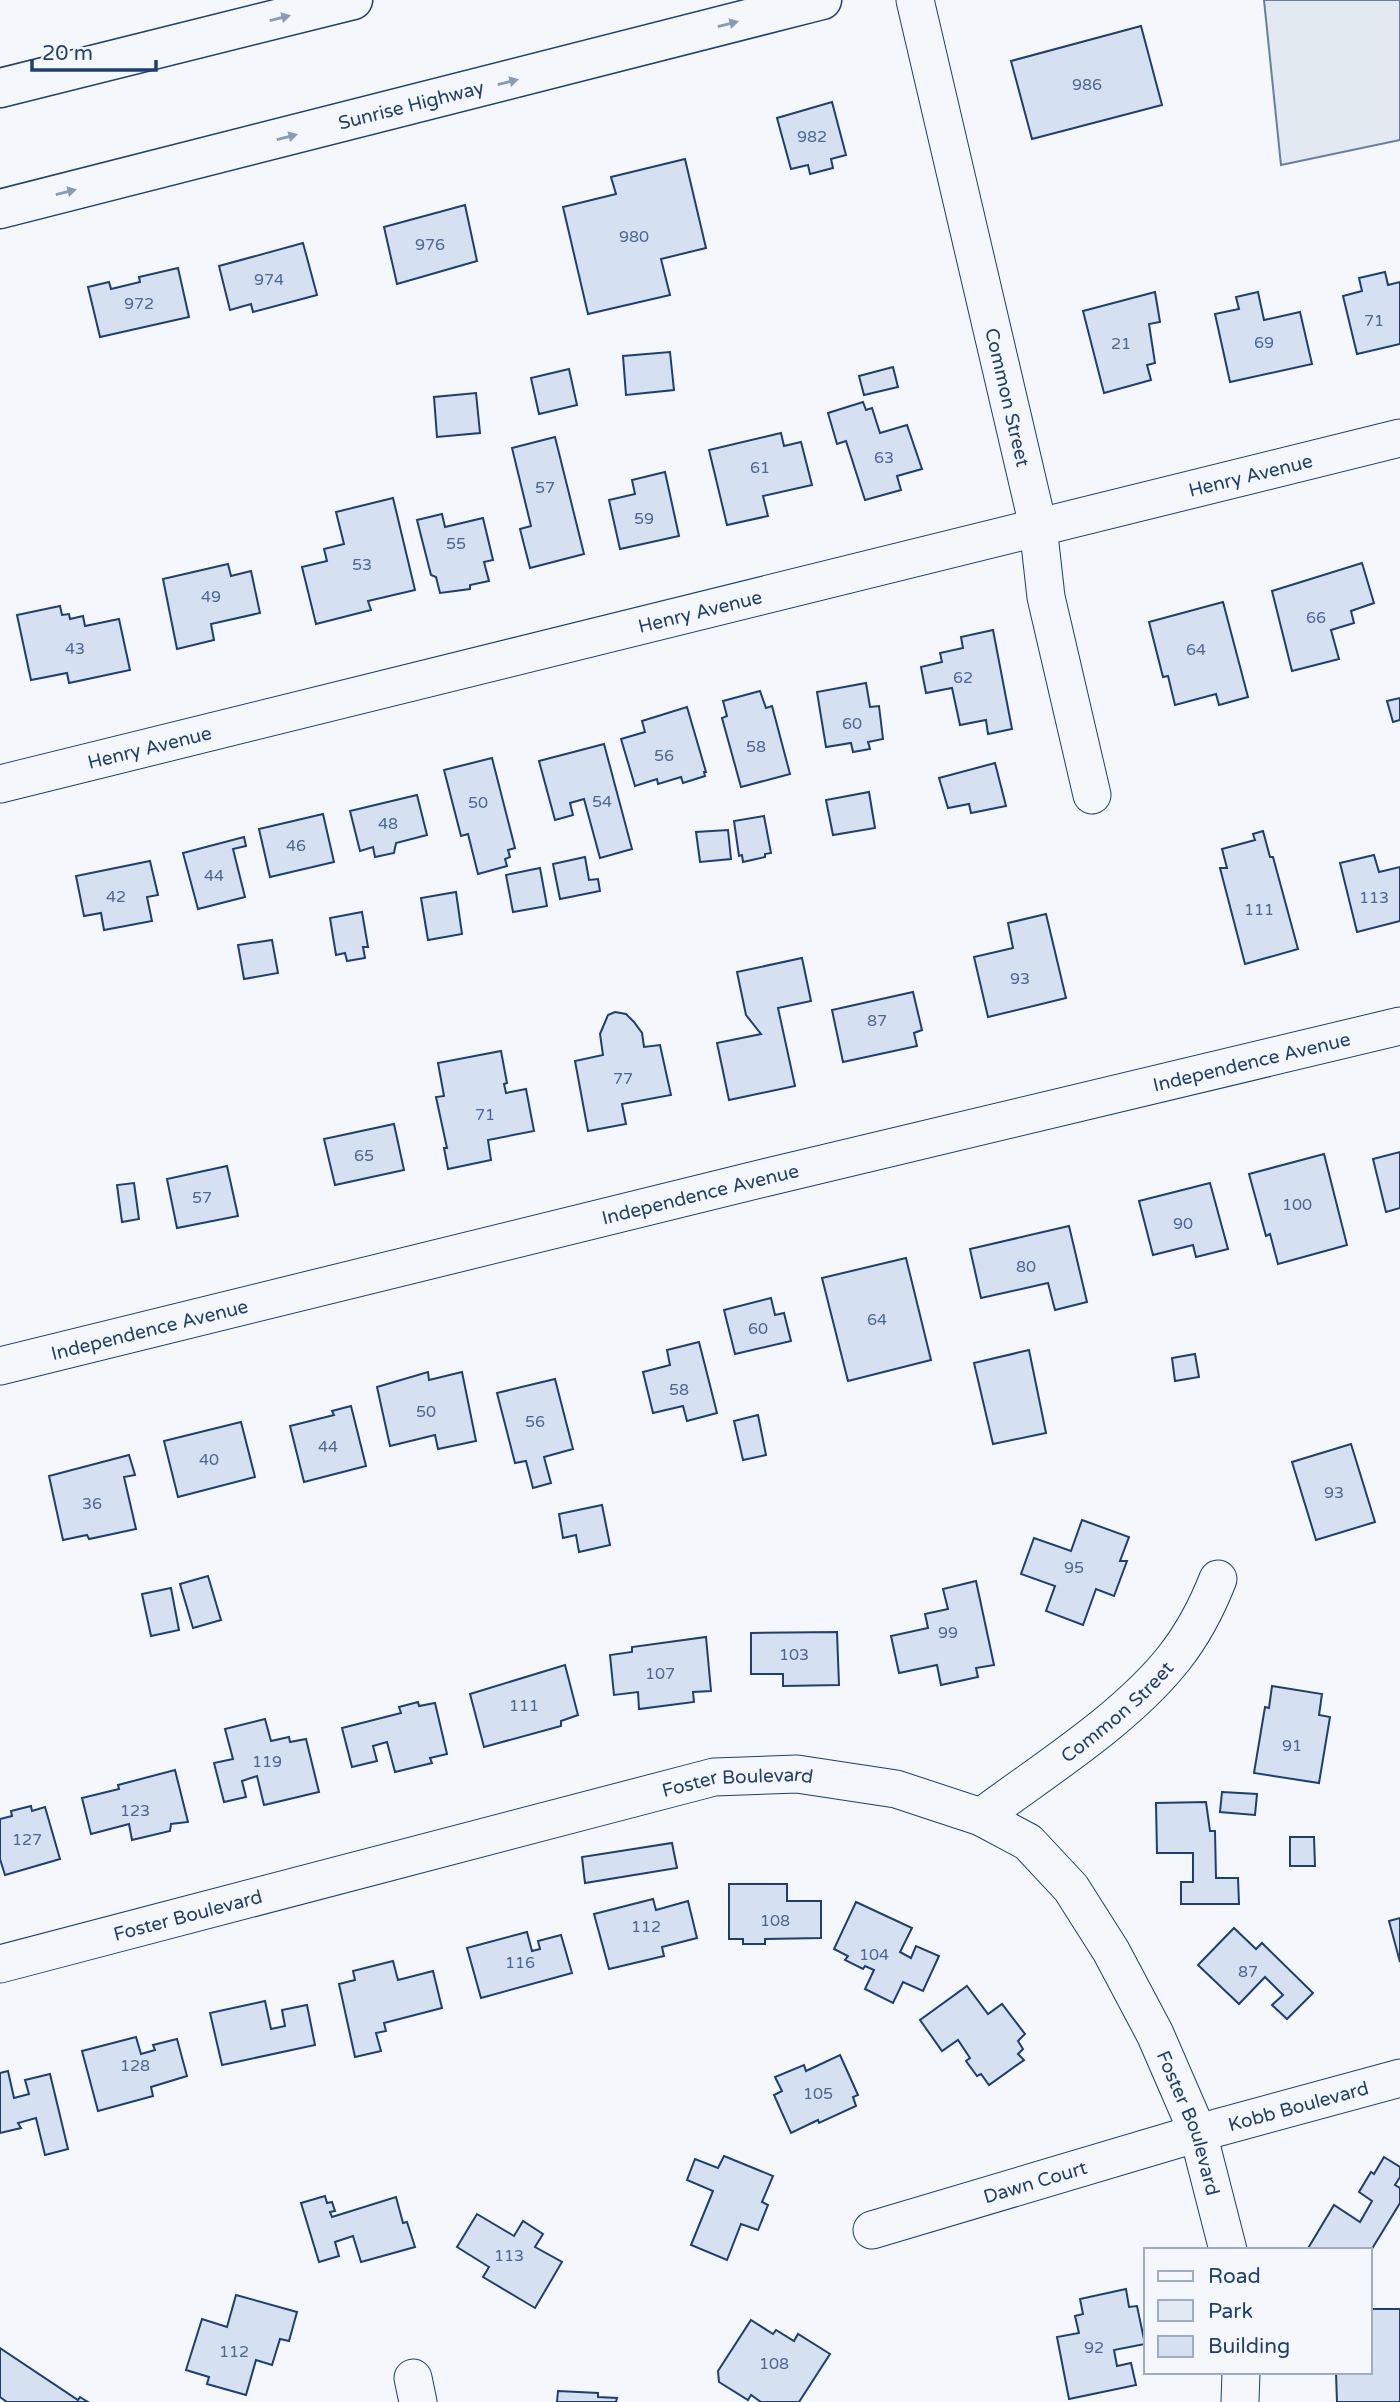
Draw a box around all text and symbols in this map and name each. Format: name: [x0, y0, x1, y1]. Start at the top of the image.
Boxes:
one-way arrow: [269, 12, 291, 23]
one-way arrow: [717, 18, 739, 29]
scale bar: [32, 28, 156, 72]
text: 20 m: [42, 41, 93, 66]
house number: 986: [1072, 75, 1102, 95]
street label: Sunrise Highway: [336, 76, 486, 135]
one-way arrow: [497, 76, 519, 87]
house number: 982: [797, 127, 827, 147]
one-way arrow: [276, 131, 298, 142]
one-way arrow: [55, 186, 77, 197]
house number: 980: [619, 227, 649, 247]
house number: 976: [415, 235, 445, 255]
house number: 974: [254, 270, 284, 290]
house number: 972: [124, 294, 154, 314]
house number: 71: [1364, 311, 1384, 331]
street label: Common Street: [980, 326, 1034, 469]
house number: 69: [1254, 333, 1274, 353]
house number: 21: [1111, 334, 1131, 354]
house number: 63: [874, 448, 894, 468]
street label: Henry Avenue: [1186, 450, 1315, 502]
house number: 61: [750, 458, 770, 478]
house number: 57: [535, 478, 555, 498]
house number: 59: [634, 509, 654, 529]
house number: 55: [446, 534, 466, 554]
house number: 53: [352, 555, 372, 575]
street label: Henry Avenue: [636, 586, 764, 638]
house number: 49: [201, 587, 221, 607]
house number: 66: [1306, 608, 1326, 628]
house number: 43: [65, 639, 85, 659]
house number: 64: [1186, 640, 1206, 660]
house number: 62: [953, 668, 973, 688]
house number: 60: [842, 714, 862, 734]
street label: Henry Avenue: [85, 722, 214, 774]
house number: 58: [746, 737, 766, 757]
house number: 56: [654, 746, 674, 766]
house number: 54: [592, 792, 612, 812]
house number: 50: [468, 793, 488, 813]
house number: 48: [378, 814, 398, 834]
house number: 46: [286, 836, 306, 856]
house number: 44: [204, 866, 224, 886]
house number: 42: [106, 887, 126, 907]
house number: 113: [1359, 888, 1389, 908]
house number: 111: [1244, 900, 1274, 920]
house number: 93: [1010, 969, 1030, 989]
house number: 87: [867, 1011, 887, 1031]
street label: Independence Avenue: [1151, 1028, 1353, 1097]
house number: 77: [613, 1069, 633, 1089]
house number: 71: [475, 1105, 495, 1125]
house number: 65: [354, 1146, 374, 1166]
street label: Independence Avenue: [600, 1160, 801, 1230]
house number: 57: [192, 1188, 212, 1208]
house number: 100: [1282, 1195, 1312, 1215]
house number: 90: [1173, 1214, 1193, 1234]
house number: 80: [1016, 1257, 1036, 1277]
street label: Independence Avenue: [49, 1295, 251, 1365]
house number: 64: [867, 1310, 887, 1330]
house number: 60: [748, 1319, 768, 1339]
house number: 58: [669, 1380, 689, 1400]
house number: 50: [416, 1402, 436, 1422]
house number: 56: [525, 1412, 545, 1432]
house number: 44: [318, 1437, 338, 1457]
house number: 40: [199, 1450, 219, 1470]
house number: 93: [1324, 1483, 1344, 1503]
house number: 36: [82, 1494, 102, 1514]
house number: 95: [1064, 1558, 1084, 1578]
house number: 99: [938, 1623, 958, 1643]
house number: 103: [779, 1645, 809, 1665]
street label: Common Street: [1057, 1658, 1178, 1768]
house number: 107: [645, 1664, 675, 1684]
house number: 111: [509, 1696, 539, 1716]
house number: 91: [1282, 1736, 1302, 1756]
house number: 119: [252, 1752, 282, 1772]
street label: Foster Boulevard: [660, 1764, 815, 1802]
house number: 123: [120, 1801, 150, 1821]
house number: 127: [12, 1830, 42, 1850]
street label: Foster Boulevard: [111, 1886, 265, 1946]
house number: 108: [760, 1911, 790, 1931]
house number: 112: [631, 1917, 661, 1937]
house number: 104: [859, 1945, 889, 1965]
house number: 116: [505, 1953, 535, 1973]
house number: 87: [1238, 1962, 1258, 1982]
street label: Foster Boulevard: [1152, 2047, 1224, 2198]
house number: 128: [120, 2056, 150, 2076]
street label: Kobb Boulevard: [1226, 2077, 1371, 2136]
house number: 105: [803, 2084, 833, 2104]
street label: Dawn Court: [981, 2157, 1090, 2208]
house number: 113: [494, 2246, 524, 2266]
legend: [1144, 2248, 1372, 2374]
text: Road: [1208, 2264, 1261, 2289]
text: Park: [1208, 2299, 1253, 2324]
text: Building: [1208, 2334, 1290, 2359]
house number: 92: [1084, 2338, 1104, 2358]
house number: 112: [219, 2342, 249, 2362]
house number: 108: [759, 2354, 789, 2374]

